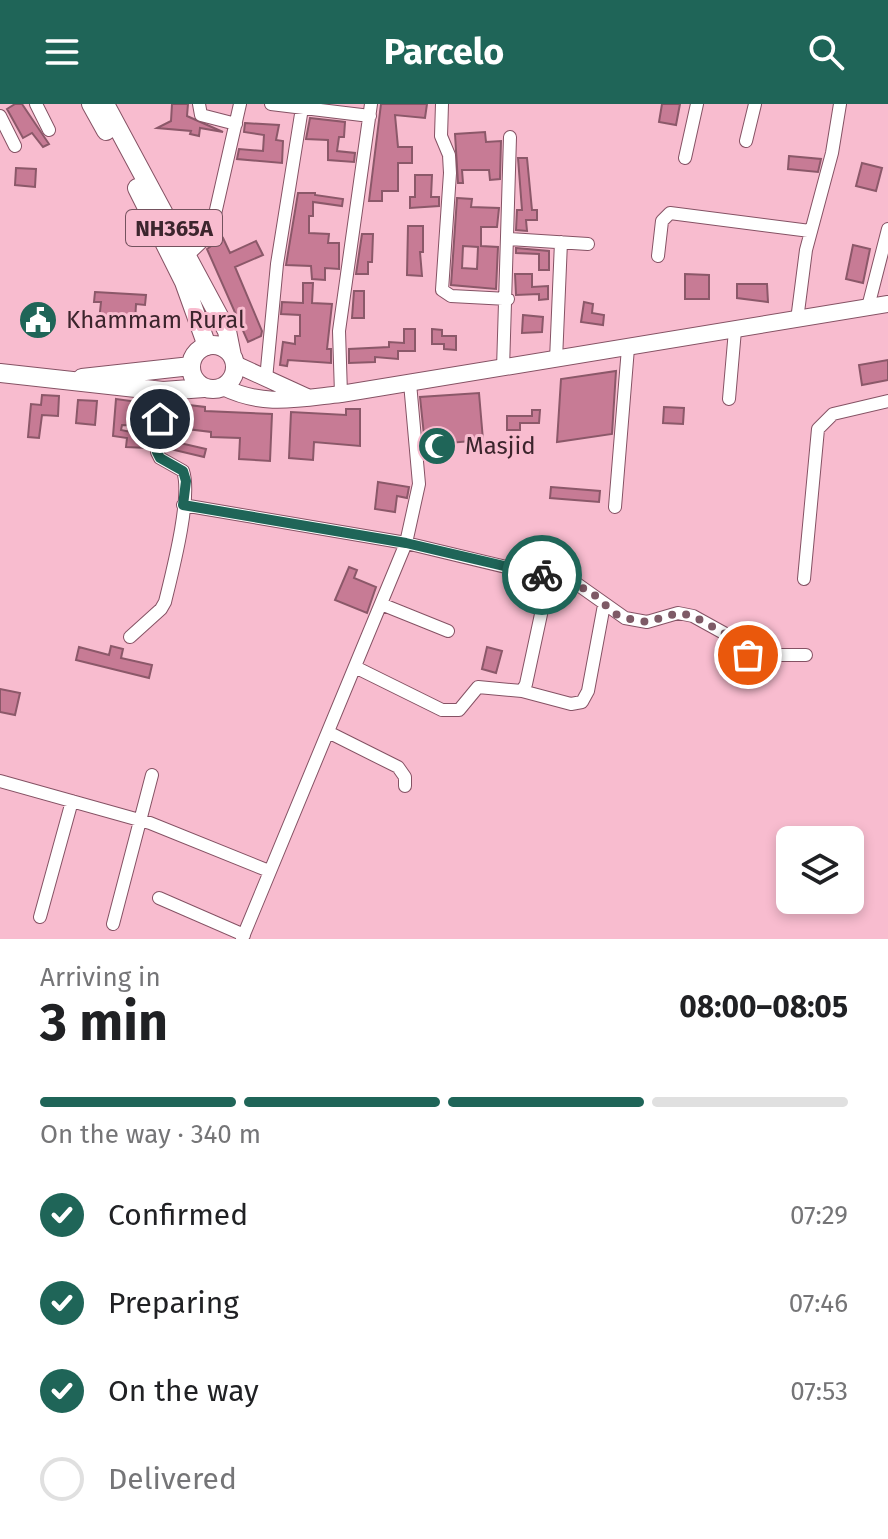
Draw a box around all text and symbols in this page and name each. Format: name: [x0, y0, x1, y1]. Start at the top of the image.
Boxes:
icon: menu: [40, 30, 84, 74]
text: Parcelo: [384, 30, 504, 74]
icon: search: [804, 30, 848, 74]
road number: NH365A: [126, 210, 222, 246]
public building icon: Khammam Rural: [17, 299, 59, 341]
place label: Khammam Rural: [66, 306, 245, 334]
pin: [126, 385, 194, 453]
icon: home: [138, 397, 182, 441]
mosque icon: Masjid: [416, 425, 458, 467]
place label: Masjid: [465, 432, 536, 460]
courier: [502, 535, 582, 615]
icon: bike: [520, 553, 564, 597]
pin: [714, 621, 782, 689]
icon: bag: [726, 633, 770, 677]
map controls: [776, 826, 864, 914]
button: layers: [776, 826, 864, 914]
text: Arriving in: [40, 962, 161, 993]
text: 08:00–08:05: [679, 989, 848, 1025]
text: 3 min: [40, 991, 168, 1054]
text: On the way · 340 m: [40, 1119, 261, 1150]
icon: check: [40, 1193, 84, 1237]
text: Confirmed: [108, 1197, 248, 1233]
text: 07:29: [790, 1200, 848, 1231]
icon: check: [40, 1281, 84, 1325]
text: Preparing: [108, 1285, 239, 1321]
text: 07:46: [789, 1288, 848, 1319]
icon: check: [40, 1369, 84, 1413]
text: On the way: [108, 1373, 259, 1409]
text: 07:53: [790, 1376, 848, 1407]
text: Delivered: [108, 1461, 237, 1497]

